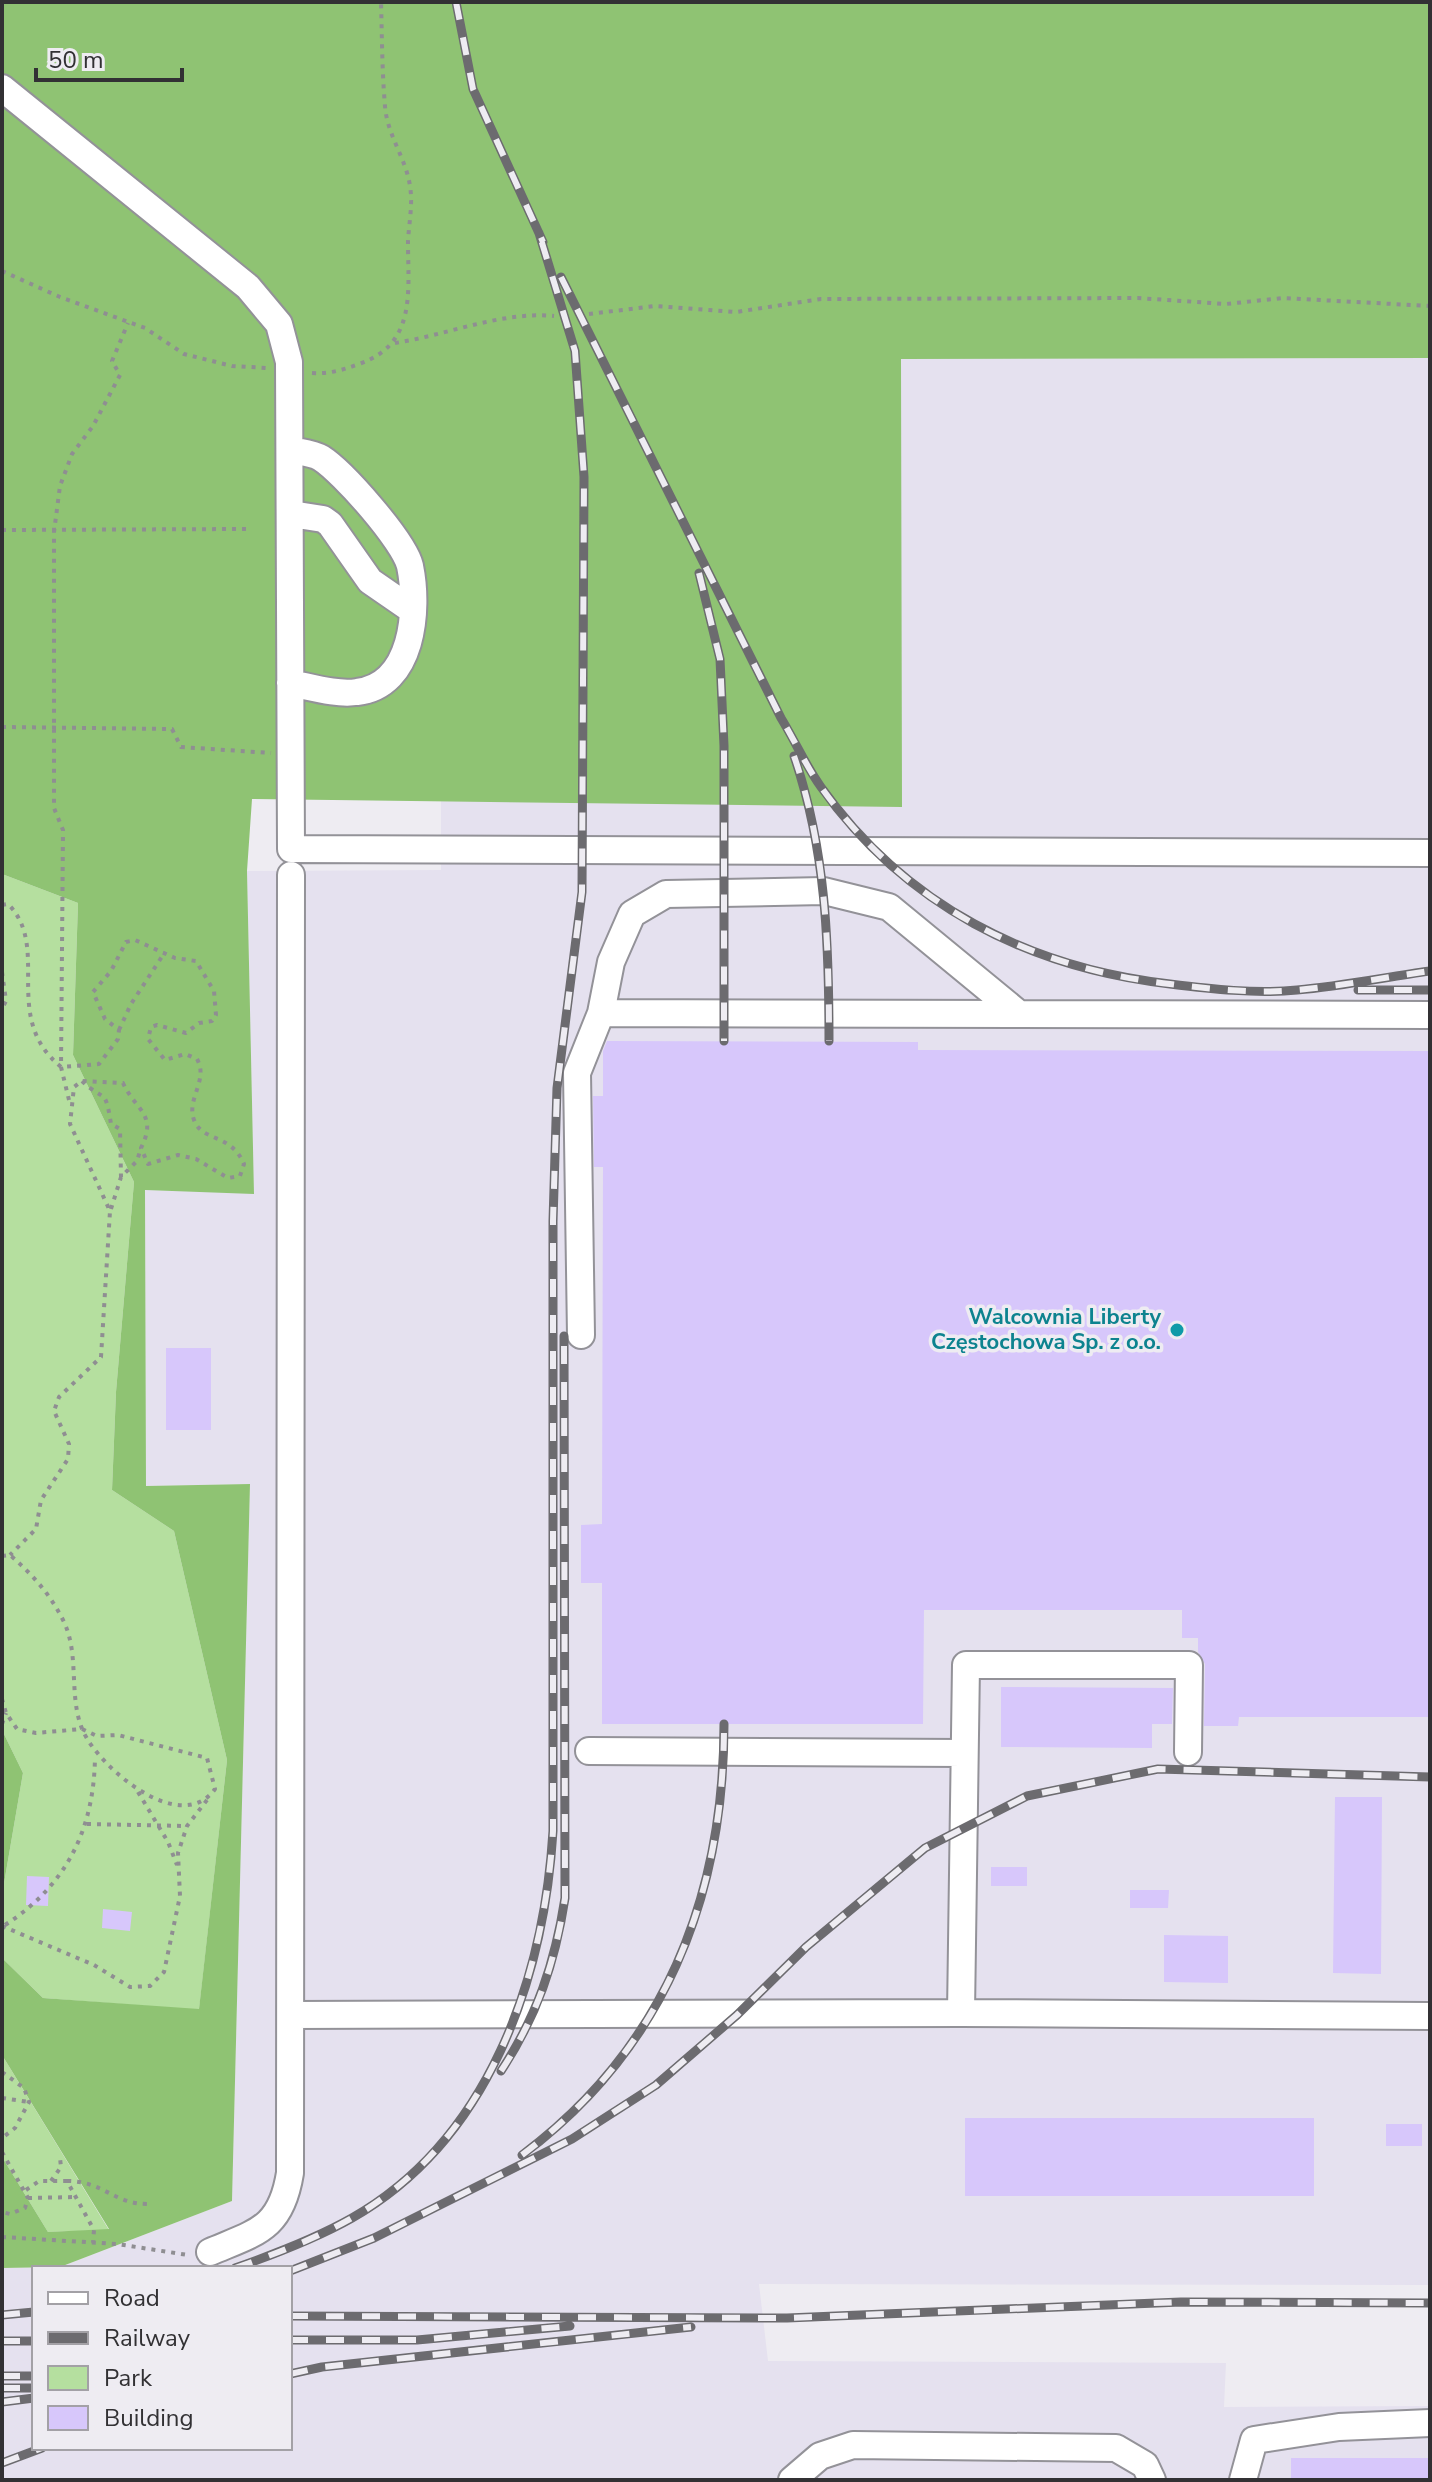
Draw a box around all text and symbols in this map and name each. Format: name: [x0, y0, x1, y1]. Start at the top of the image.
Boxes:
scale bar: [36, 32, 182, 82]
text: 50 m: [48, 44, 104, 76]
place label: Walcownia Liberty Częstochowa Sp. z o.o.: [931, 1302, 1161, 1357]
marker: Walcownia Liberty Częstochowa Sp. z o.o.: [1168, 1321, 1186, 1339]
legend: [32, 2266, 292, 2450]
text: Road: [104, 2282, 160, 2314]
text: Railway: [104, 2322, 191, 2354]
text: Park: [104, 2362, 153, 2394]
text: Building: [104, 2402, 194, 2434]

